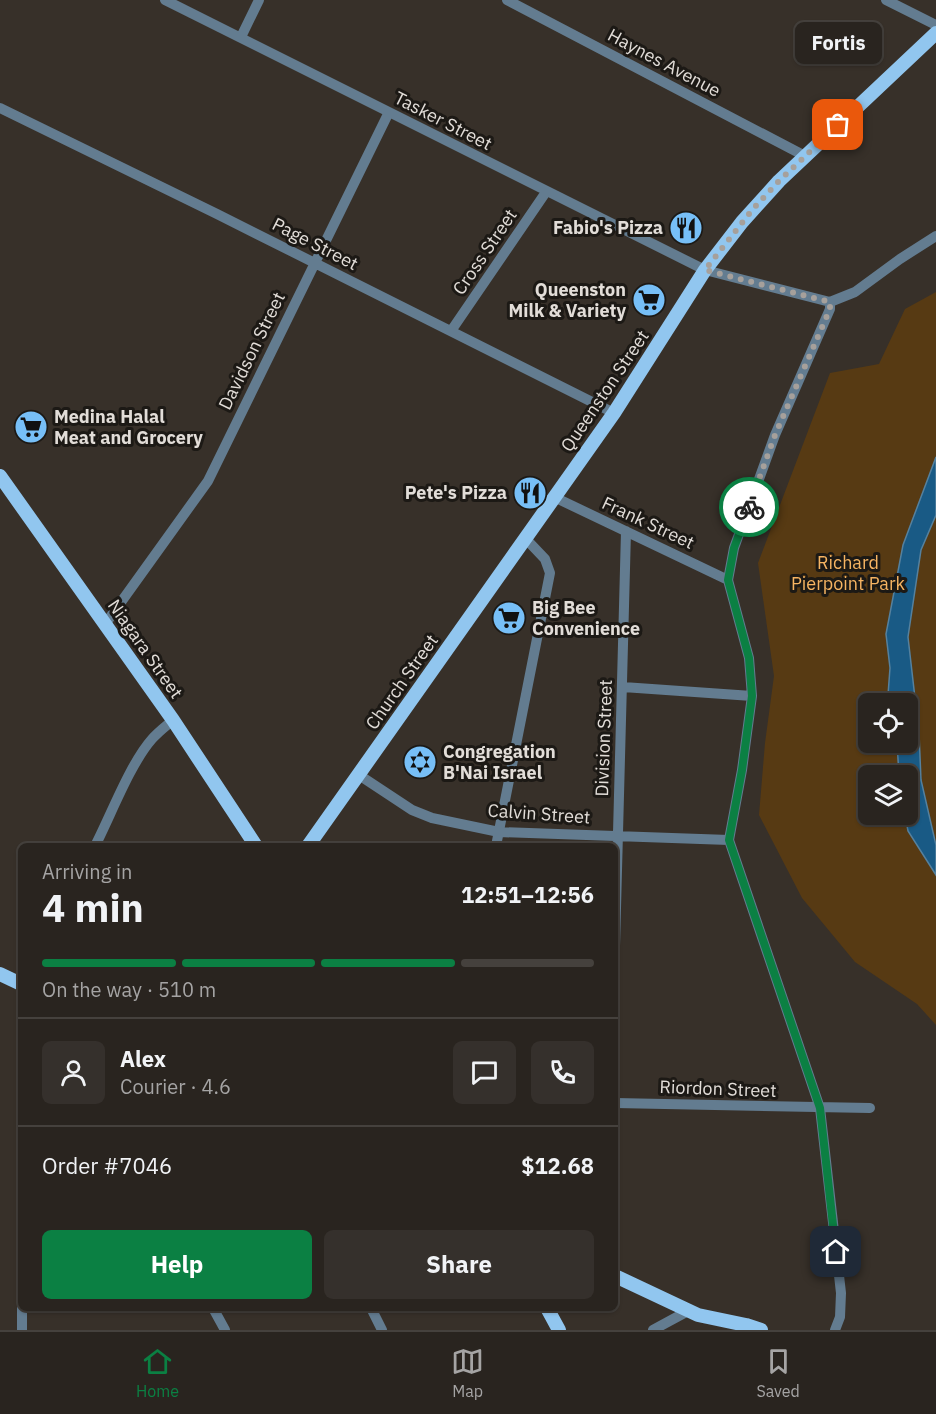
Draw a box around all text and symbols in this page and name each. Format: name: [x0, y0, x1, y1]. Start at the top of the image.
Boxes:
street label: Haynes Avenue: [604, 23, 725, 102]
callout: Fortis: [794, 23, 882, 65]
text: Fortis: [812, 29, 865, 56]
street label: Tasker Street: [390, 86, 496, 155]
pin: [812, 99, 863, 150]
icon: bag: [821, 108, 854, 141]
street label: Cross Street: [447, 204, 522, 299]
restaurant icon: Fabio's Pizza: [668, 210, 704, 246]
street label: Page Street: [268, 212, 362, 275]
place label: Fabio's Pizza: [553, 216, 663, 239]
place label: Queenston Milk & Variety: [509, 278, 626, 322]
supermarket icon: Queenston Milk & Variety: [631, 282, 667, 318]
street label: Davidson Street: [213, 288, 290, 413]
street label: Queenston Street: [555, 326, 654, 456]
place label: Medina Halal Meat and Grocery: [54, 405, 203, 449]
supermarket icon: Medina Halal Meat and Grocery: [13, 409, 49, 445]
restaurant icon: Pete's Pizza: [512, 475, 548, 511]
courier: [719, 477, 779, 537]
place label: Pete's Pizza: [405, 481, 507, 504]
street label: Frank Street: [598, 491, 698, 554]
icon: bike: [733, 491, 766, 524]
park label: Richard Pierpoint Park: [791, 551, 906, 595]
street label: Niagara Street: [103, 595, 188, 703]
place label: Big Bee Convenience: [532, 596, 640, 640]
supermarket icon: Big Bee Convenience: [491, 600, 527, 636]
street label: Church Street: [360, 630, 443, 734]
street label: Division Street: [590, 679, 617, 797]
map controls: [858, 693, 918, 825]
button: locate: [858, 693, 918, 753]
place label: Congregation B'Nai Israel: [443, 740, 556, 784]
synagogue icon: Congregation B'Nai Israel: [402, 744, 438, 780]
button: layers: [858, 765, 918, 825]
street label: Calvin Street: [487, 798, 591, 829]
text: Arriving in: [42, 858, 132, 885]
text: 12:51–12:56: [461, 880, 594, 909]
text: 4 min: [42, 882, 144, 933]
text: On the way · 510 m: [42, 976, 216, 1003]
button: person: [42, 1041, 105, 1104]
button: chat: [453, 1041, 516, 1104]
button: phone: [531, 1041, 594, 1104]
text: Alex: [120, 1044, 166, 1073]
text: Courier · 4.6: [120, 1073, 231, 1100]
street label: Riordon Street: [659, 1075, 777, 1102]
text: Order #7046: [42, 1151, 172, 1180]
text: $12.68: [521, 1151, 594, 1180]
pin: [810, 1226, 861, 1277]
button: Help: [42, 1230, 312, 1299]
button: Share: [324, 1230, 594, 1299]
icon: home: [819, 1235, 852, 1268]
tab: Home: [136, 1345, 179, 1401]
tab: Map: [451, 1345, 484, 1401]
tab: Saved: [756, 1345, 800, 1401]

